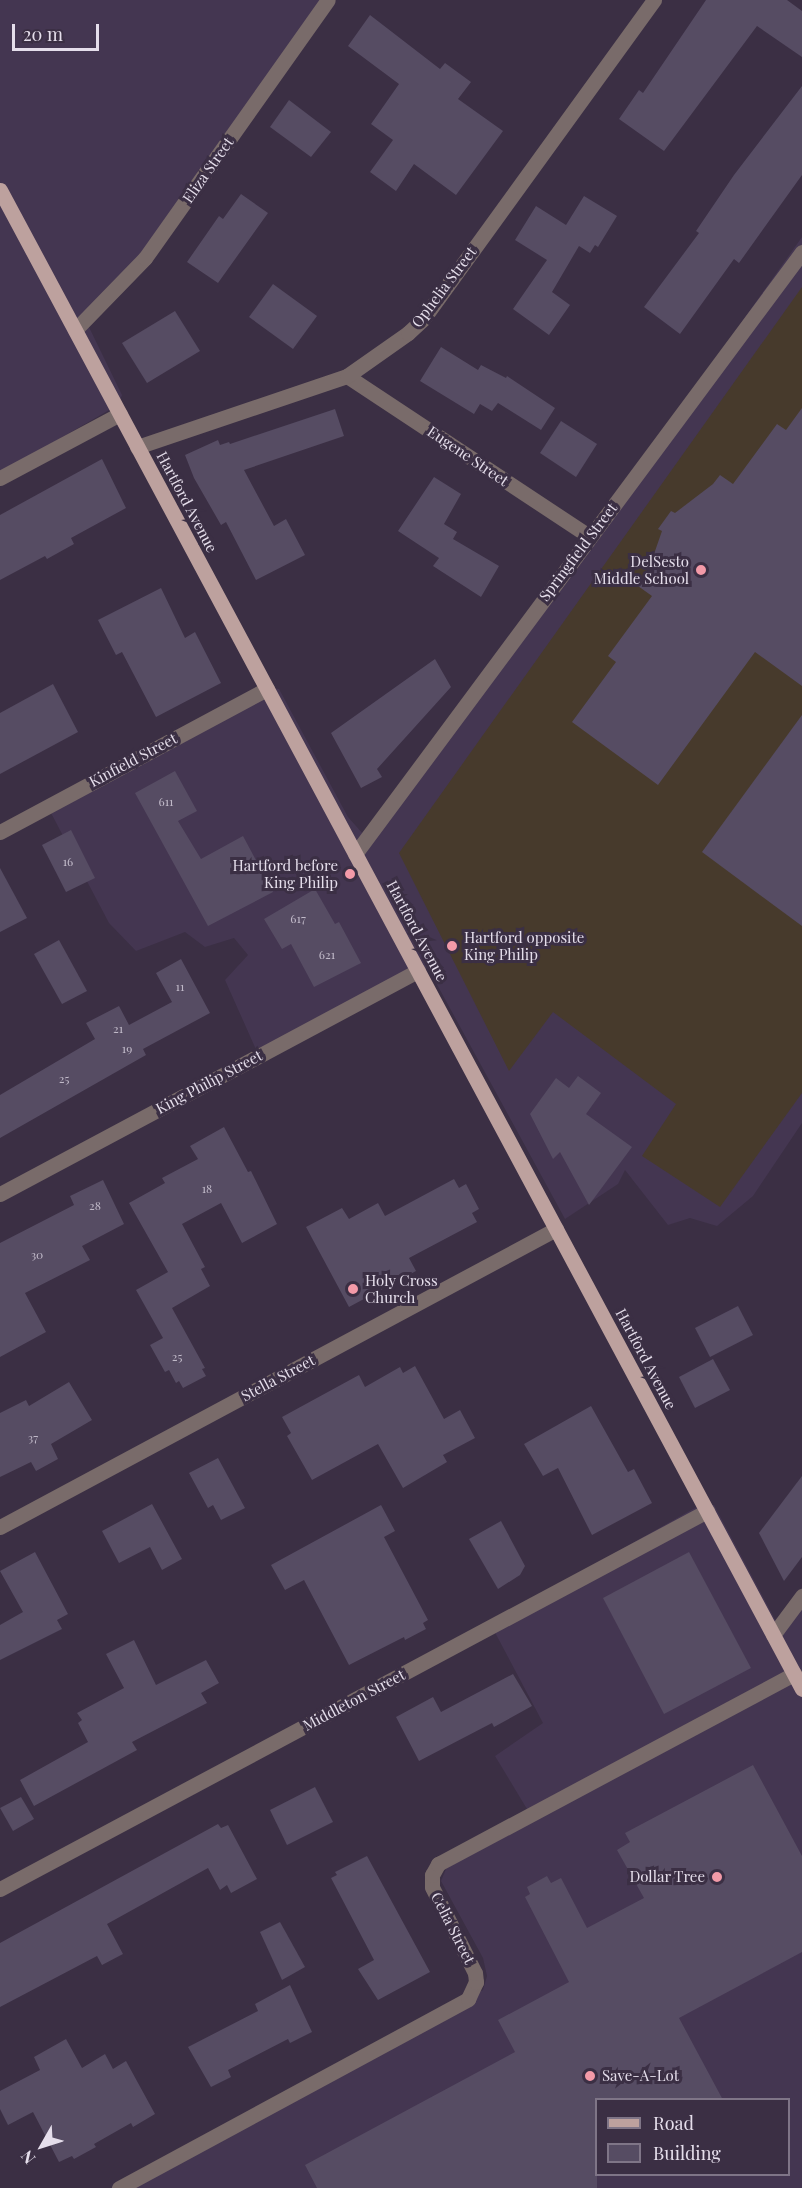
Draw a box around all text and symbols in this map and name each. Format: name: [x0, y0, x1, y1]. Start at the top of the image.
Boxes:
scale bar: [15, 12, 102, 50]
text: 20 m: [23, 22, 63, 46]
street label: Eliza Street: [179, 134, 237, 206]
street label: Ophelia Street: [408, 243, 480, 331]
street label: Eugene Street: [424, 422, 512, 490]
street label: Hartford Avenue: [153, 448, 221, 556]
street label: Springfield Street: [535, 499, 621, 605]
place label: DelSesto Middle School: [594, 552, 689, 587]
marker: DelSesto Middle School: [694, 563, 708, 577]
street label: Kinfield Street: [86, 729, 180, 791]
house number: 611: [158, 795, 174, 809]
house number: 16: [63, 855, 73, 869]
place label: Hartford before King Philip: [233, 856, 338, 891]
marker: Hartford before King Philip: [343, 867, 357, 881]
street label: Hartford Avenue: [383, 877, 451, 985]
house number: 617: [290, 912, 306, 926]
place label: Hartford opposite King Philip: [464, 928, 584, 963]
marker: Hartford opposite King Philip: [445, 939, 459, 953]
house number: 621: [319, 948, 335, 962]
house number: 11: [176, 980, 184, 994]
house number: 21: [113, 1022, 123, 1036]
house number: 19: [122, 1042, 132, 1056]
street label: King Philip Street: [153, 1046, 265, 1118]
house number: 25: [59, 1072, 69, 1086]
house number: 18: [202, 1182, 212, 1196]
house number: 28: [89, 1199, 101, 1213]
house number: 30: [31, 1248, 43, 1262]
place label: Holy Cross Church: [365, 1271, 438, 1306]
marker: Holy Cross Church: [346, 1282, 360, 1296]
street label: Hartford Avenue: [612, 1305, 680, 1413]
house number: 25: [172, 1350, 182, 1364]
street label: Stella Street: [238, 1351, 318, 1405]
house number: 37: [28, 1431, 38, 1445]
street label: Middleton Street: [300, 1666, 408, 1734]
place label: Dollar Tree: [629, 1868, 705, 1886]
marker: Dollar Tree: [710, 1870, 724, 1884]
street label: Celia Street: [427, 1889, 479, 1967]
place label: Save-A-Lot: [602, 2067, 679, 2085]
marker: Save-A-Lot: [583, 2069, 597, 2083]
legend: [595, 2098, 790, 2176]
text: Road: [653, 2111, 694, 2135]
north arrow: [12, 2116, 72, 2176]
text: Building: [653, 2141, 721, 2165]
text: N: [16, 2147, 39, 2169]

